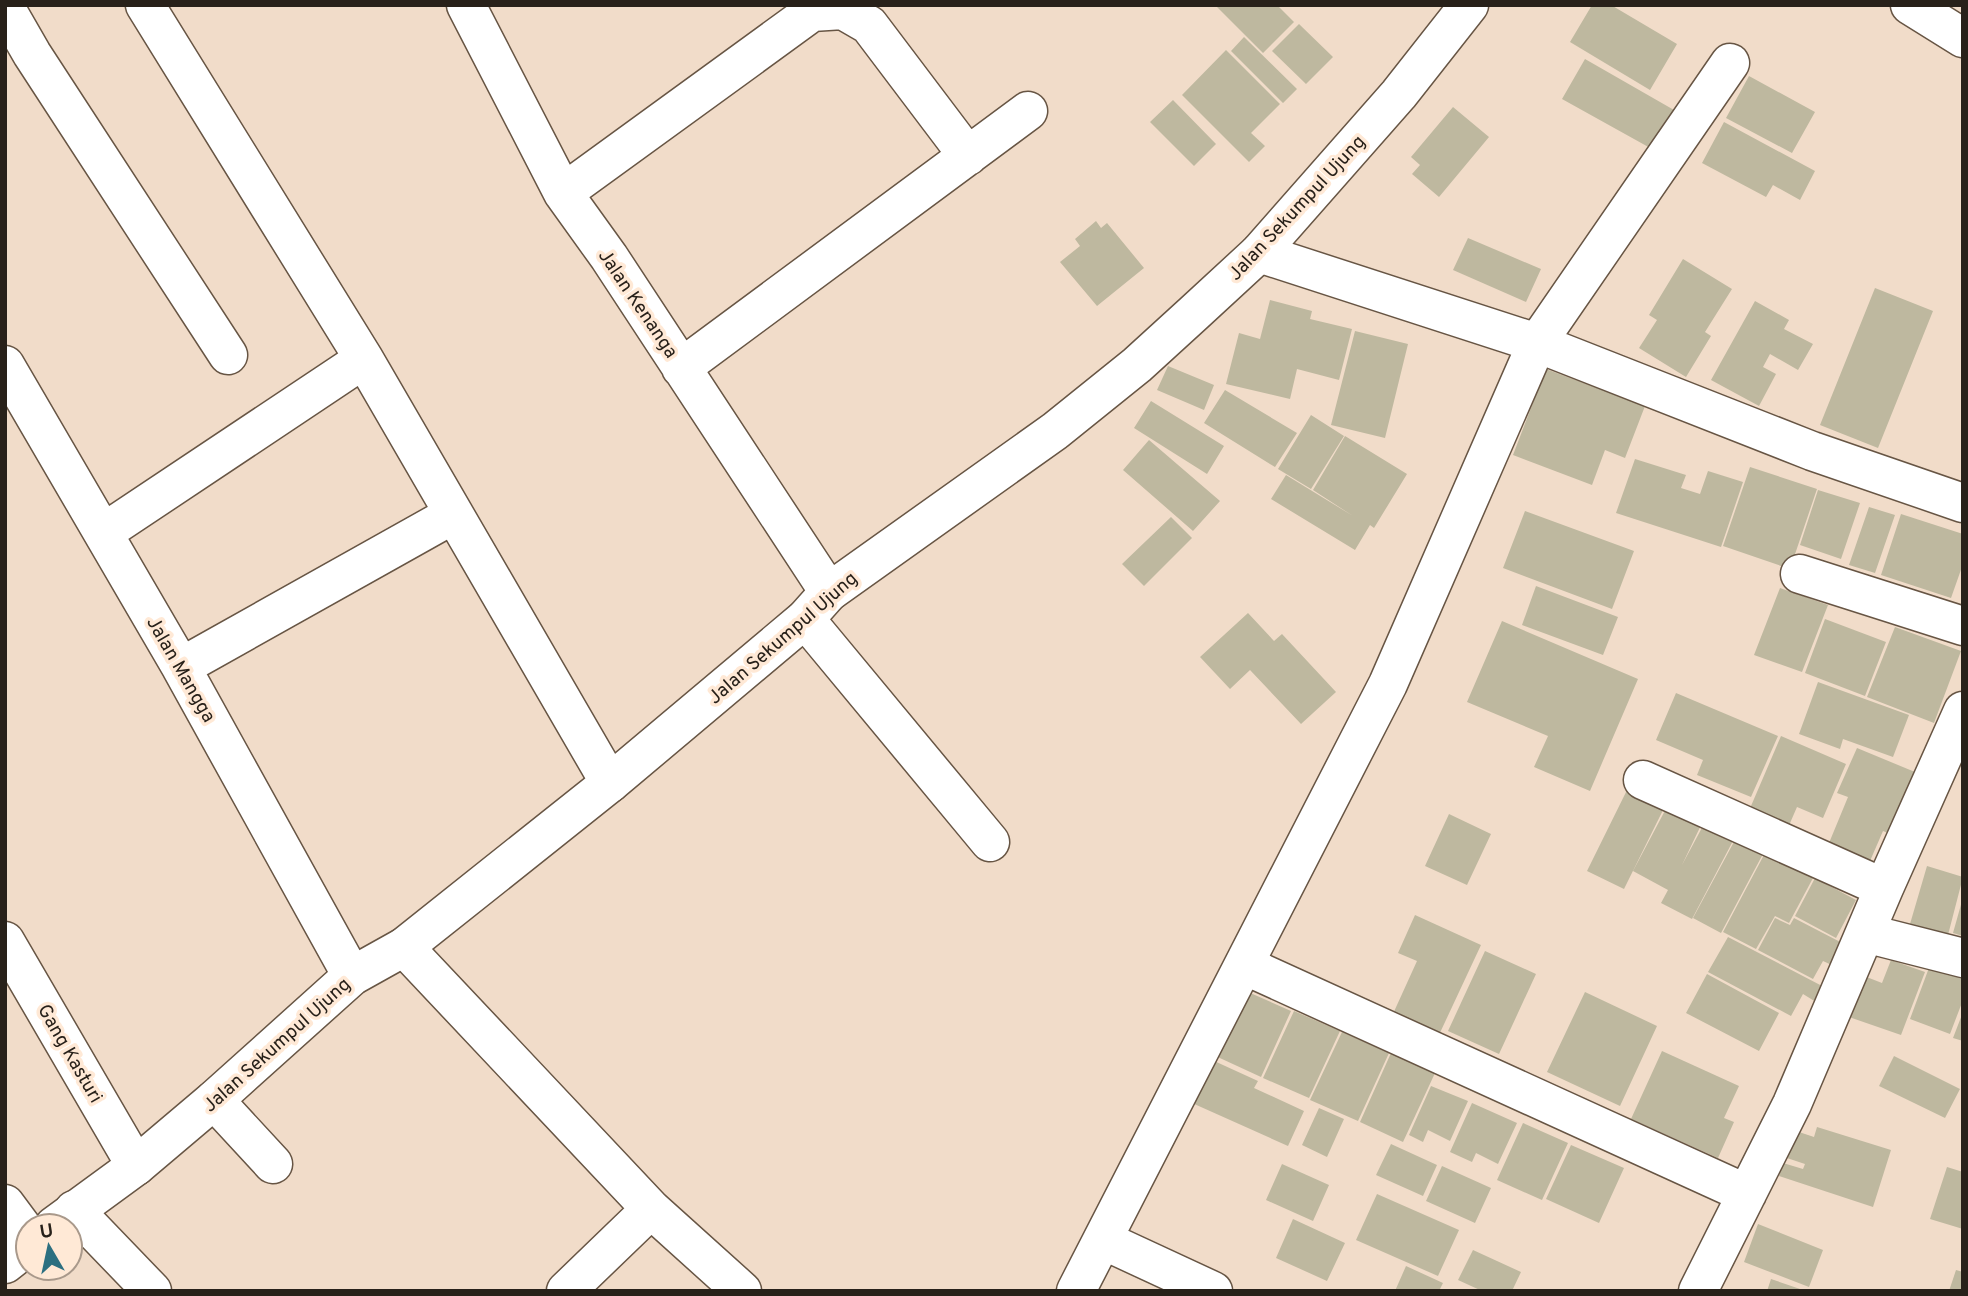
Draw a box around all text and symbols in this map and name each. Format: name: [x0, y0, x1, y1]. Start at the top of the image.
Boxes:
street label: Jalan Sekumpul Ujung: [1224, 131, 1371, 286]
street label: Jalan Kenanga: [592, 245, 683, 363]
street label: Jalan Sekumpul Ujung: [704, 567, 863, 710]
street label: Jalan Mangga: [140, 613, 220, 727]
street label: Jalan Sekumpul Ujung: [199, 973, 356, 1118]
street label: Gang Kasturi: [31, 1000, 107, 1108]
north arrow: [14, 1212, 84, 1282]
text: U: [38, 1219, 55, 1245]

